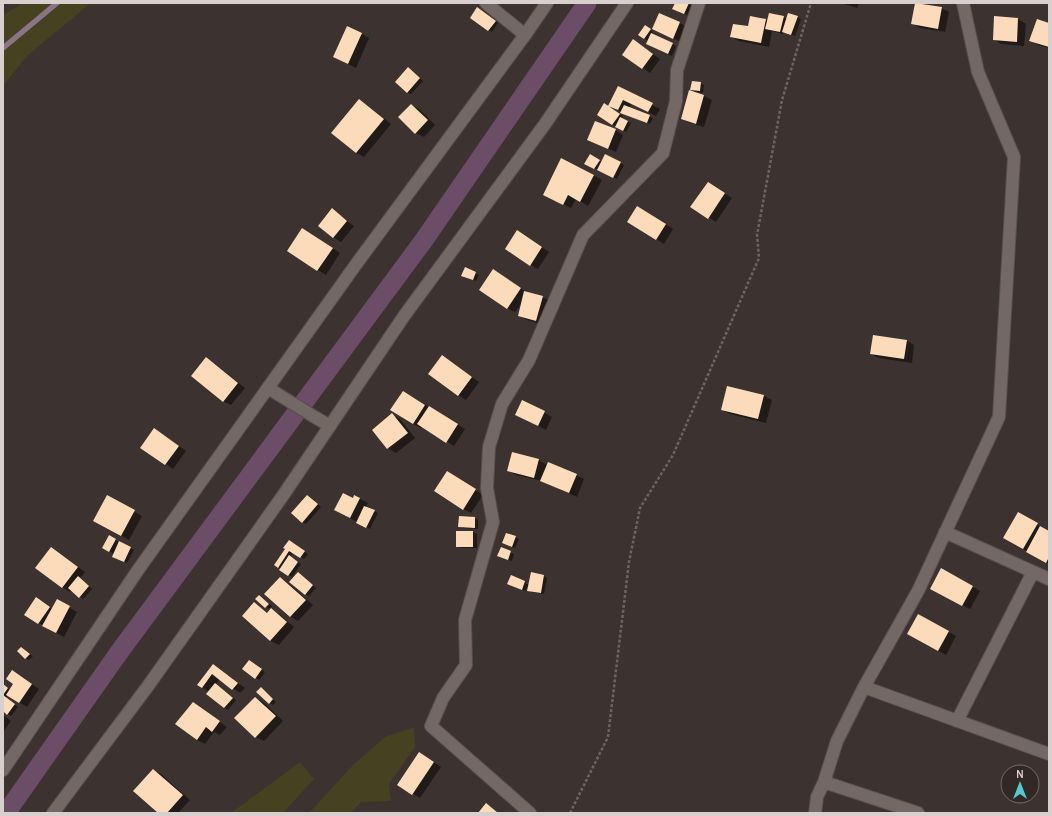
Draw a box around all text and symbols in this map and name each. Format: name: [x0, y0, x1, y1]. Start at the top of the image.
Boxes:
north arrow: [1000, 764, 1040, 804]
text: N: [1016, 768, 1024, 781]

